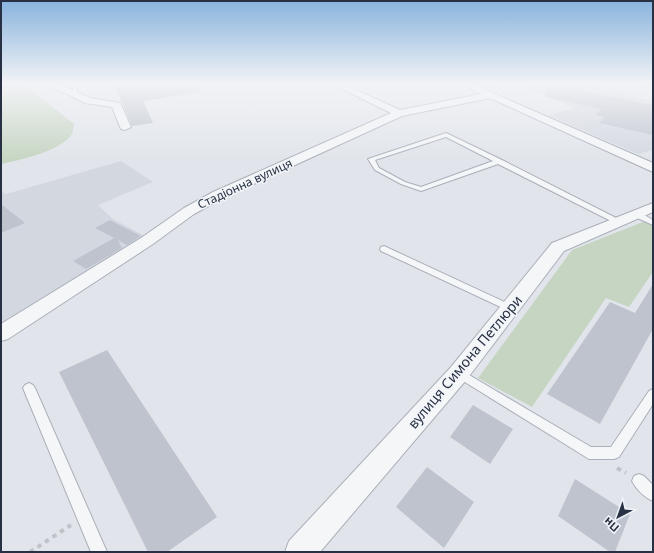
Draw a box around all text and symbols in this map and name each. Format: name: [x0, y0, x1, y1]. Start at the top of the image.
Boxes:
street label: Стадіонна вулиця: [195, 154, 295, 213]
street label: вулиця Симона Петлюри: [403, 291, 526, 432]
north arrow: [598, 497, 638, 537]
text: Пн: [600, 514, 622, 536]

